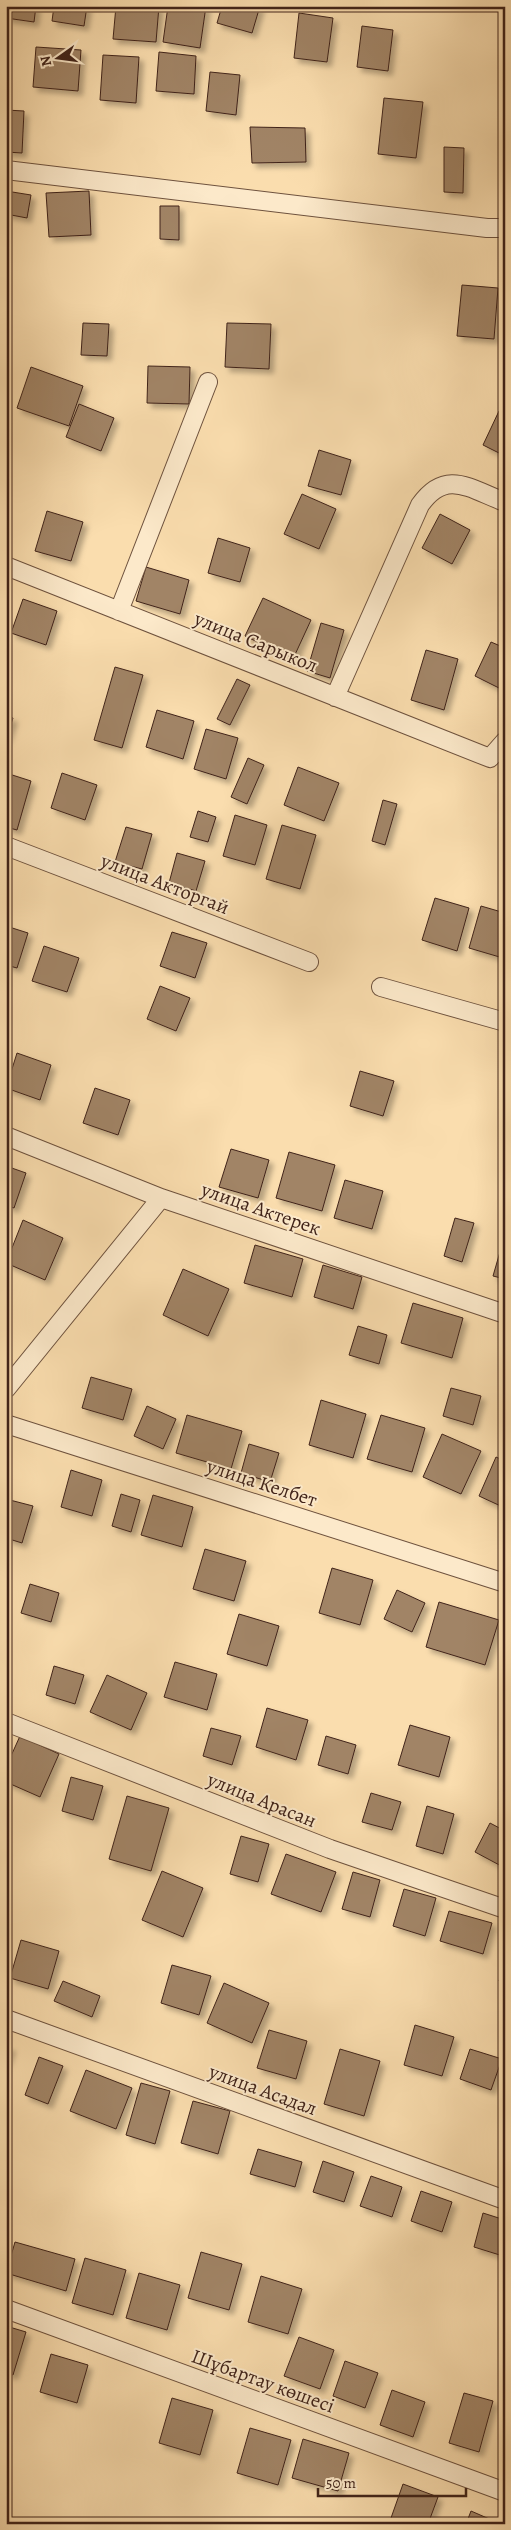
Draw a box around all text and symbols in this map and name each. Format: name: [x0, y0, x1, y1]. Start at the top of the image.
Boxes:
north arrow: [32, 32, 82, 82]
text: N: [35, 54, 56, 68]
street label: улица Сарыкол: [189, 605, 322, 679]
street label: улица Акторгай: [96, 847, 233, 921]
street label: улица Актерек: [197, 1176, 324, 1242]
street label: улица Келбет: [202, 1452, 321, 1514]
street label: улица Арасан: [203, 1765, 321, 1834]
street label: улица Асадал: [204, 2058, 321, 2122]
street label: Шұбартау көшесі: [188, 2343, 338, 2419]
scale bar: [318, 2465, 466, 2497]
text: 50 m: [326, 2473, 356, 2493]

